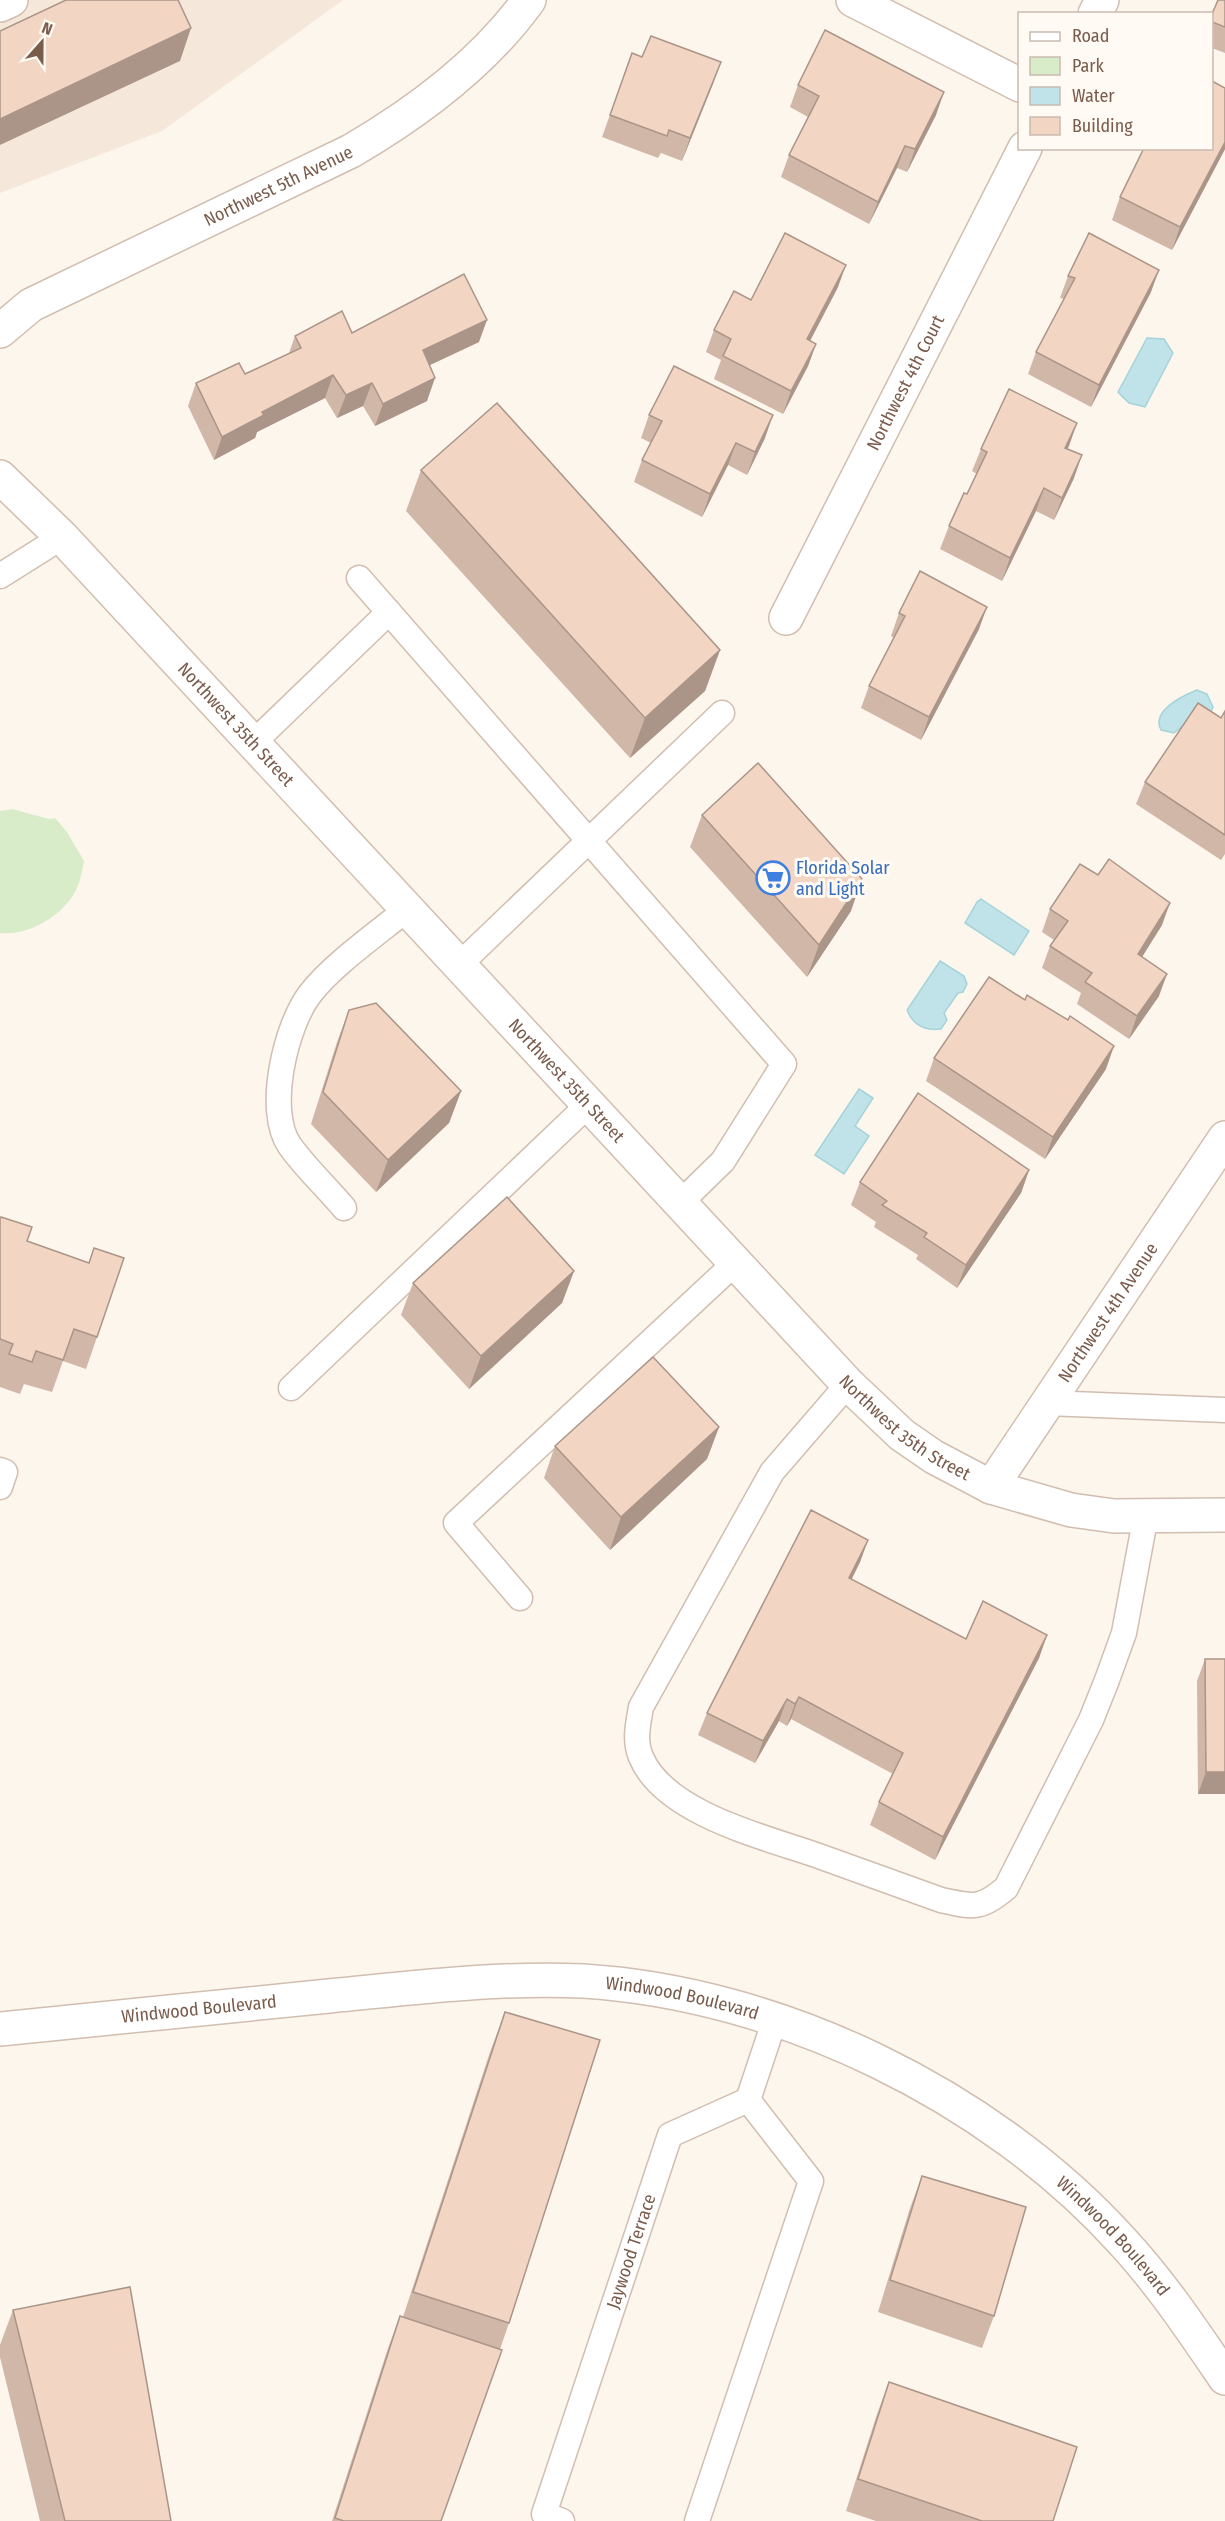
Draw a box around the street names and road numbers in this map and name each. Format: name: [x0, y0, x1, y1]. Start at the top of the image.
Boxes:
street label: Northwest 5th Avenue: [200, 141, 356, 231]
street label: Northwest 4th Court: [862, 311, 949, 454]
street label: Northwest 35th Street: [173, 658, 299, 791]
street label: Northwest 35th Street: [504, 1014, 629, 1147]
street label: Northwest 4th Avenue: [1053, 1239, 1163, 1386]
street label: Northwest 35th Street: [834, 1371, 974, 1485]
street label: Windwood Boulevard: [604, 1972, 761, 2025]
street label: Windwood Boulevard: [120, 1990, 278, 2028]
street label: Windwood Boulevard: [1052, 2172, 1174, 2300]
street label: Jaywood Terrace: [602, 2191, 661, 2312]

